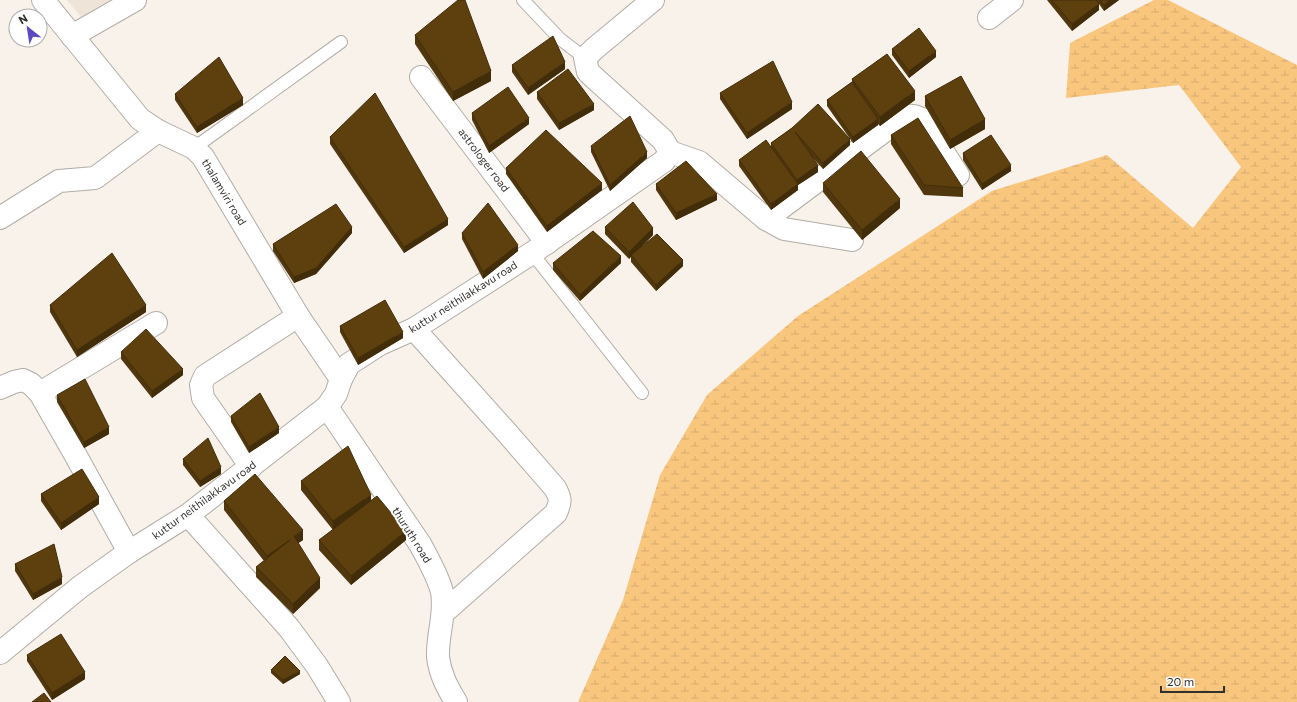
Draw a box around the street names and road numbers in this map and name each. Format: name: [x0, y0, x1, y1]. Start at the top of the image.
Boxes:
street label: astrologer road: [456, 125, 513, 194]
street label: thalamviri road: [199, 156, 249, 227]
street label: kuttur neithilakkavu road: [406, 258, 519, 335]
street label: kuttur neithilakkavu road: [149, 458, 258, 542]
street label: thuruth road: [390, 504, 435, 565]

